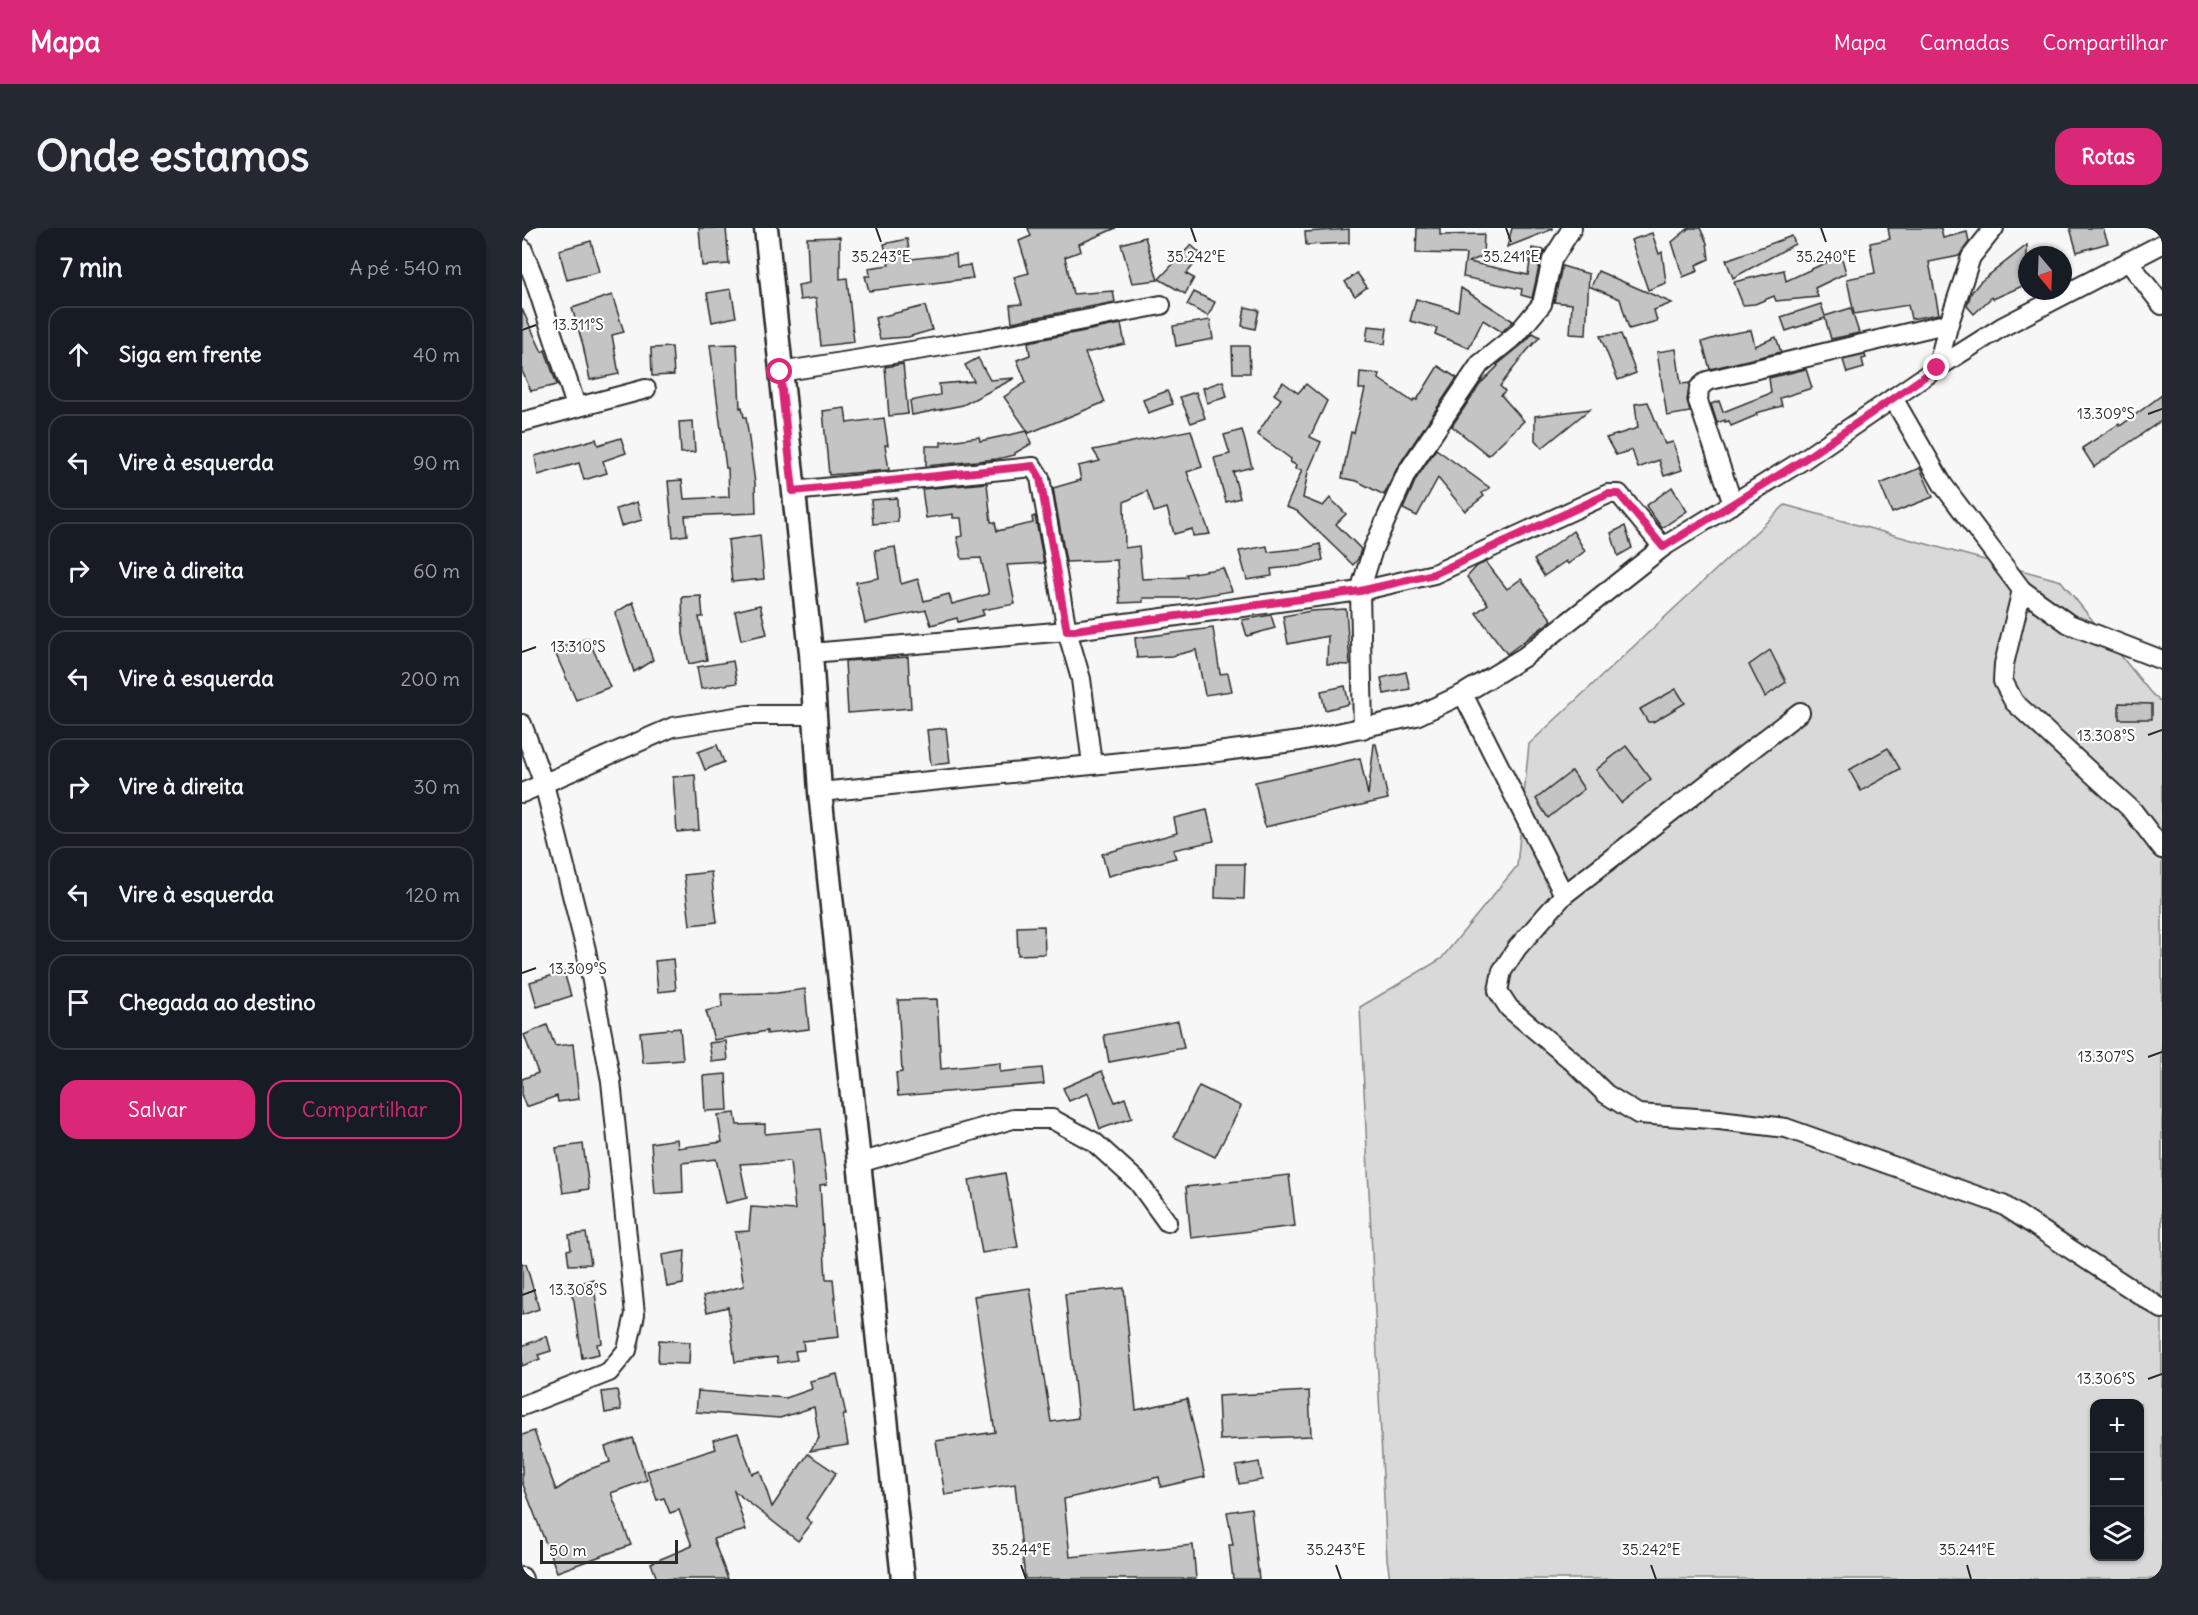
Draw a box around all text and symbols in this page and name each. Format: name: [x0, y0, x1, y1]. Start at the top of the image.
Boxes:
text: Mapa: [30, 24, 100, 60]
text: Mapa: [1834, 29, 1887, 56]
text: Camadas: [1920, 29, 2009, 56]
text: Compartilhar: [2042, 29, 2168, 56]
button: Rotas: [2055, 128, 2162, 185]
text: Onde estamos: [36, 130, 309, 182]
north arrow: [2018, 246, 2072, 300]
text: 35.243°E: [851, 247, 911, 266]
text: 35.242°E: [1167, 247, 1226, 266]
text: 35.241°E: [1483, 247, 1539, 266]
text: 35.240°E: [1796, 247, 1856, 266]
text: 7 min: [60, 251, 123, 284]
text: A pé · 540 m: [350, 255, 462, 280]
text: 13.311°S: [552, 315, 604, 334]
icon: ahead: [62, 338, 95, 371]
text: Siga em frente: [119, 340, 262, 368]
text: 40 m: [413, 342, 460, 367]
route end: [1923, 354, 1949, 380]
route start: [766, 358, 792, 384]
text: 13.309°S: [2077, 404, 2135, 423]
icon: left: [62, 446, 95, 479]
text: Vire à esquerda: [119, 448, 274, 476]
text: 90 m: [413, 450, 460, 475]
icon: right: [62, 554, 95, 587]
text: Vire à direita: [119, 556, 244, 584]
text: 60 m: [413, 558, 460, 583]
text: 13.310°S: [550, 637, 606, 656]
icon: left: [62, 662, 95, 695]
text: Vire à esquerda: [119, 664, 274, 692]
text: 200 m: [400, 666, 460, 691]
text: 13.308°S: [2077, 726, 2135, 745]
icon: right: [62, 770, 95, 803]
text: Vire à direita: [119, 772, 244, 800]
text: 30 m: [413, 774, 460, 799]
icon: left: [62, 878, 95, 911]
text: Vire à esquerda: [119, 880, 274, 908]
text: 120 m: [406, 882, 460, 907]
text: 13.309°S: [549, 959, 607, 978]
icon: arrive: [62, 986, 95, 1019]
text: Chegada ao destino: [119, 988, 316, 1016]
text: 13.307°S: [2078, 1047, 2134, 1066]
button: Salvar: [60, 1080, 255, 1139]
button: Compartilhar: [267, 1080, 462, 1139]
text: 13.308°S: [549, 1280, 607, 1299]
text: 13.306°S: [2077, 1369, 2135, 1388]
map controls: [2090, 1399, 2144, 1561]
button: +: [2090, 1399, 2144, 1453]
button: −: [2090, 1453, 2144, 1507]
button: layers: [2090, 1507, 2144, 1561]
scale bar: [540, 1537, 678, 1564]
text: 50 m: [549, 1540, 587, 1560]
text: 35.244°E: [991, 1540, 1051, 1559]
text: 35.243°E: [1306, 1540, 1366, 1559]
text: 35.242°E: [1622, 1540, 1681, 1559]
text: 35.241°E: [1939, 1540, 1995, 1559]

